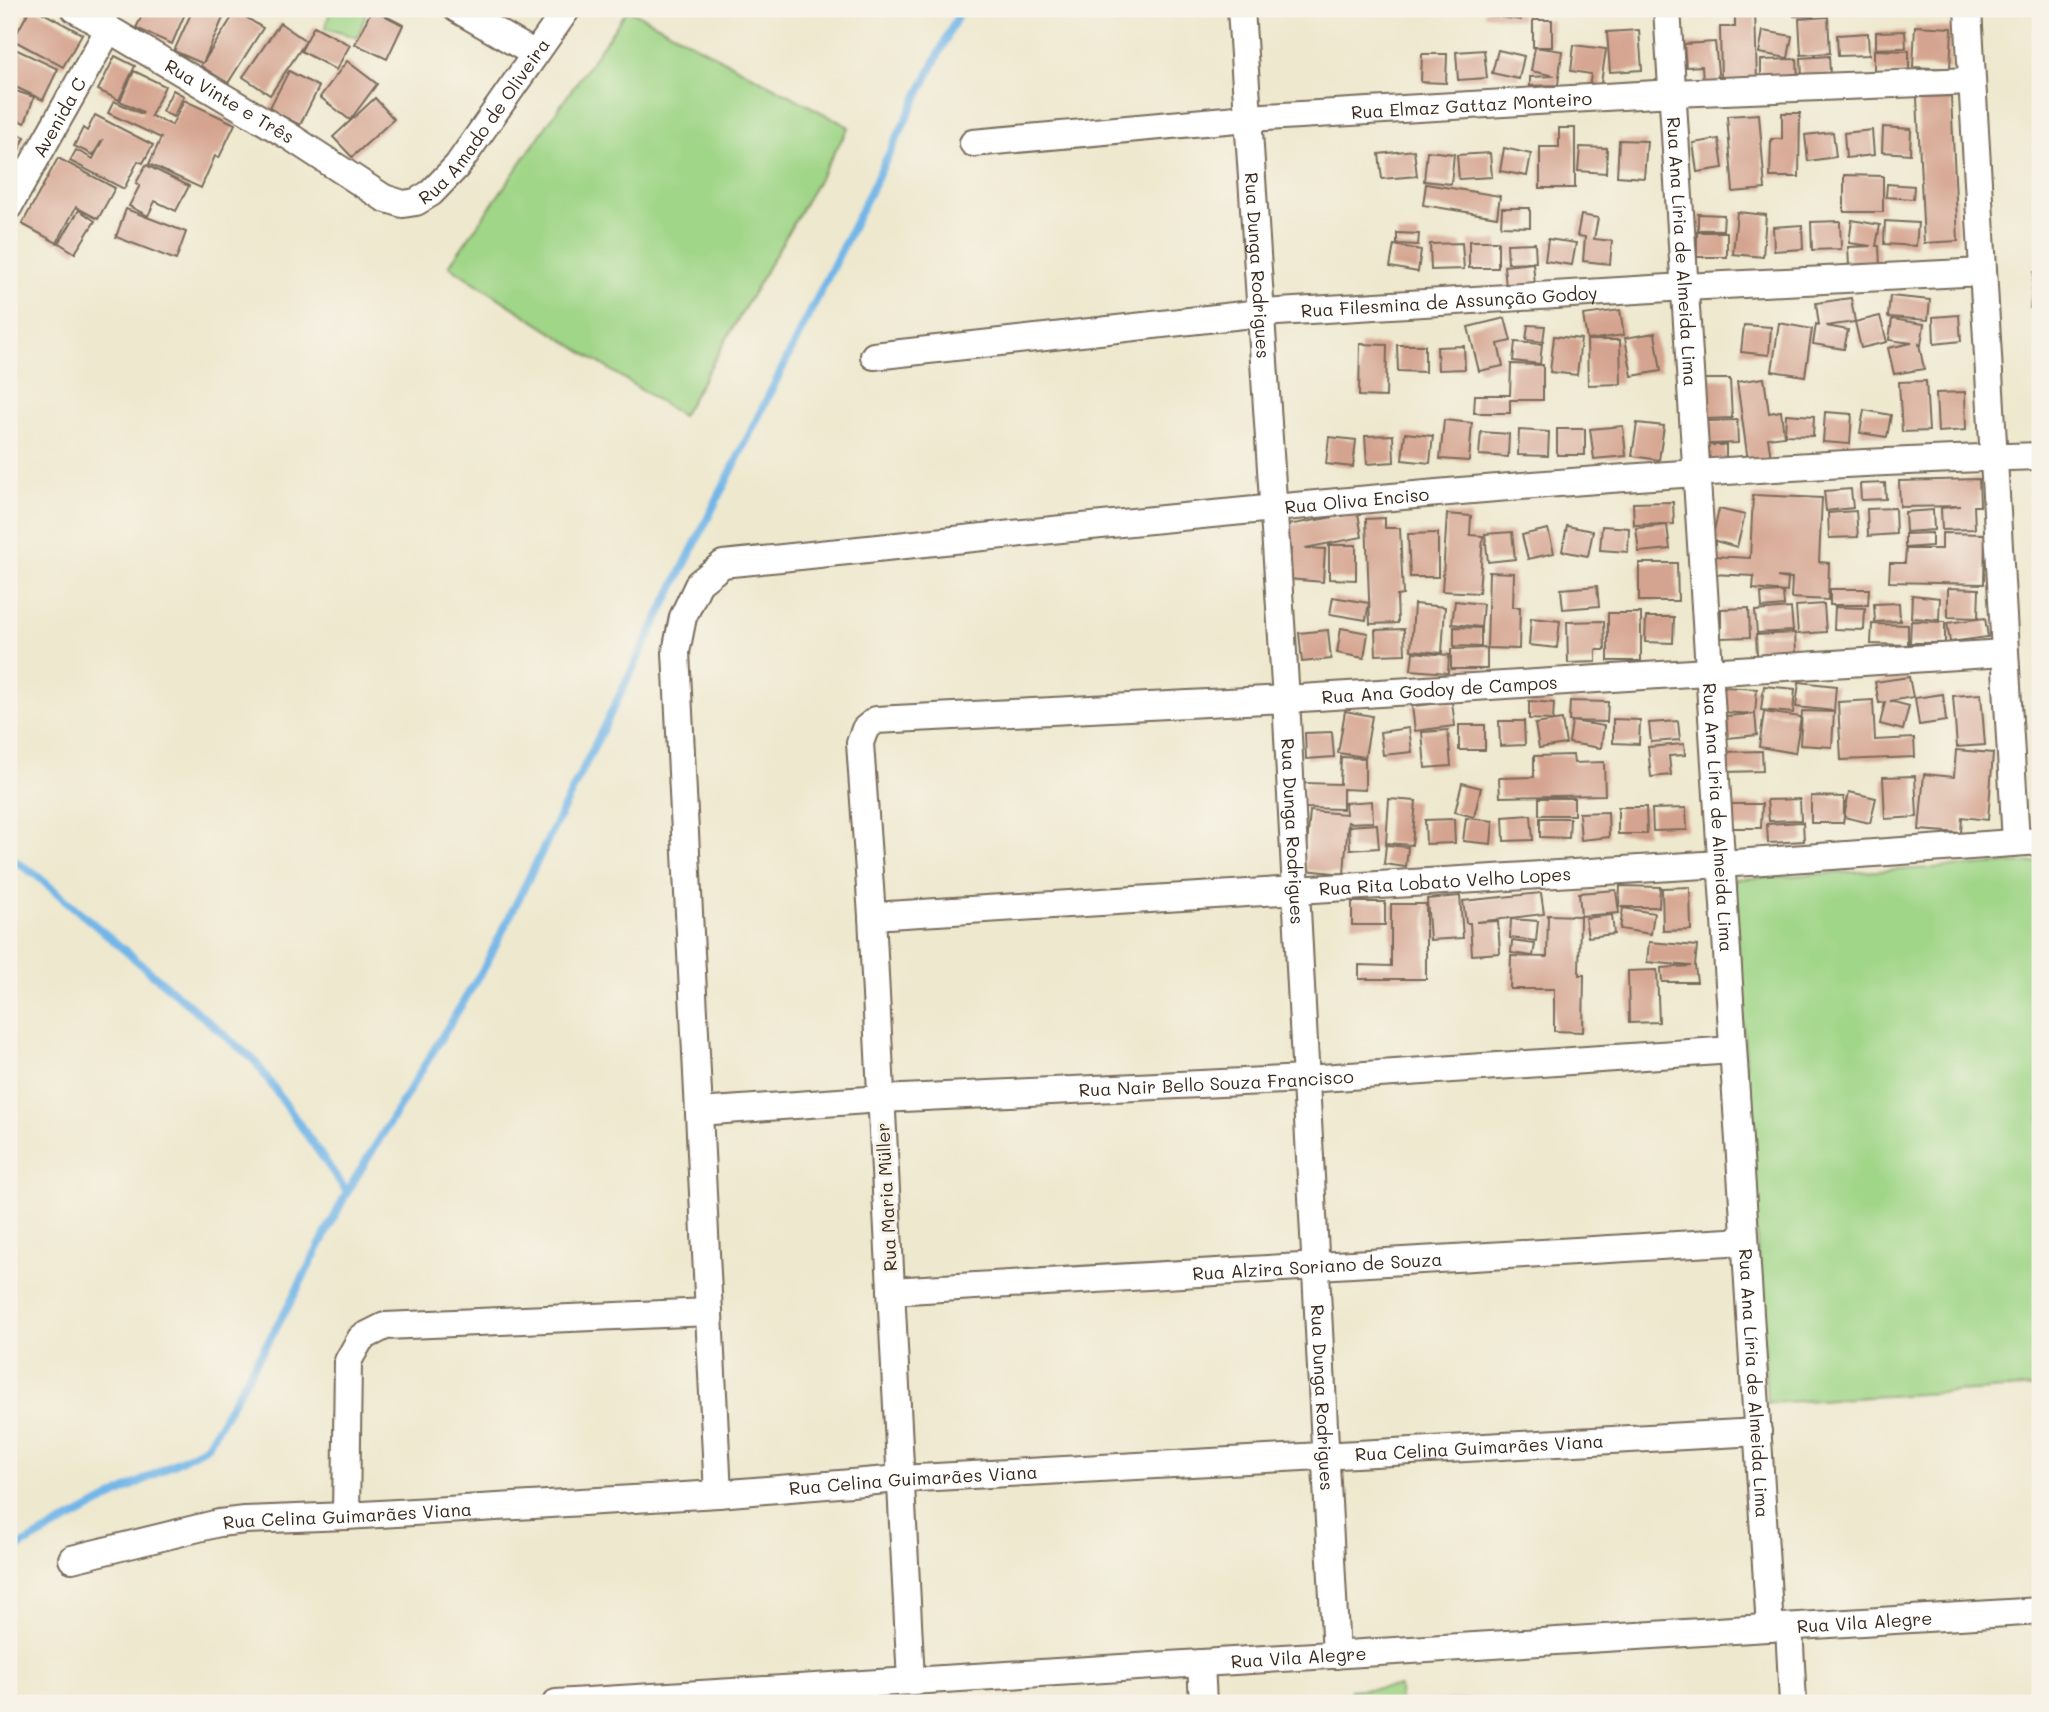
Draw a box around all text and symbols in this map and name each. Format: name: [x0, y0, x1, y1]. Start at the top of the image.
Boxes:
street label: Rua Amado de Oliveira: [414, 34, 555, 210]
street label: Rua Vinte e Três: [161, 53, 299, 148]
street label: Avenida C: [27, 73, 91, 161]
street label: Rua Elmaz Gattaz Monteiro: [1350, 86, 1593, 124]
street label: Rua Ana Líria de Almeida Lima: [1662, 116, 1703, 387]
street label: Rua Dunga Rodrigues: [1240, 172, 1276, 359]
street label: Rua Filesmina de Assunção Godoy: [1300, 280, 1598, 323]
street label: Rua Oliva Enciso: [1284, 482, 1430, 519]
street label: Rua Ana Godoy de Campos: [1321, 670, 1558, 709]
street label: Rua Ana Líria de Almeida Lima: [1698, 682, 1739, 953]
street label: Rua Dunga Rodrigues: [1276, 738, 1310, 925]
street label: Rua Rita Lobato Velho Lopes: [1318, 861, 1572, 901]
street label: Rua Nair Bello Souza Francisco: [1078, 1064, 1355, 1102]
street label: Rua Maria Müller: [870, 1122, 902, 1272]
street label: Rua Alzira Soriano de Souza: [1192, 1247, 1443, 1285]
street label: Rua Ana Líria de Almeida Lima: [1734, 1248, 1775, 1519]
street label: Rua Dunga Rodrigues: [1306, 1304, 1339, 1491]
street label: Rua Celina Guimarães Viana: [1354, 1428, 1604, 1466]
street label: Rua Celina Guimarães Viana: [788, 1459, 1038, 1500]
street label: Rua Celina Guimarães Viana: [222, 1497, 472, 1534]
street label: Rua Vila Alegre: [1796, 1606, 1933, 1638]
street label: Rua Vila Alegre: [1230, 1641, 1367, 1673]

